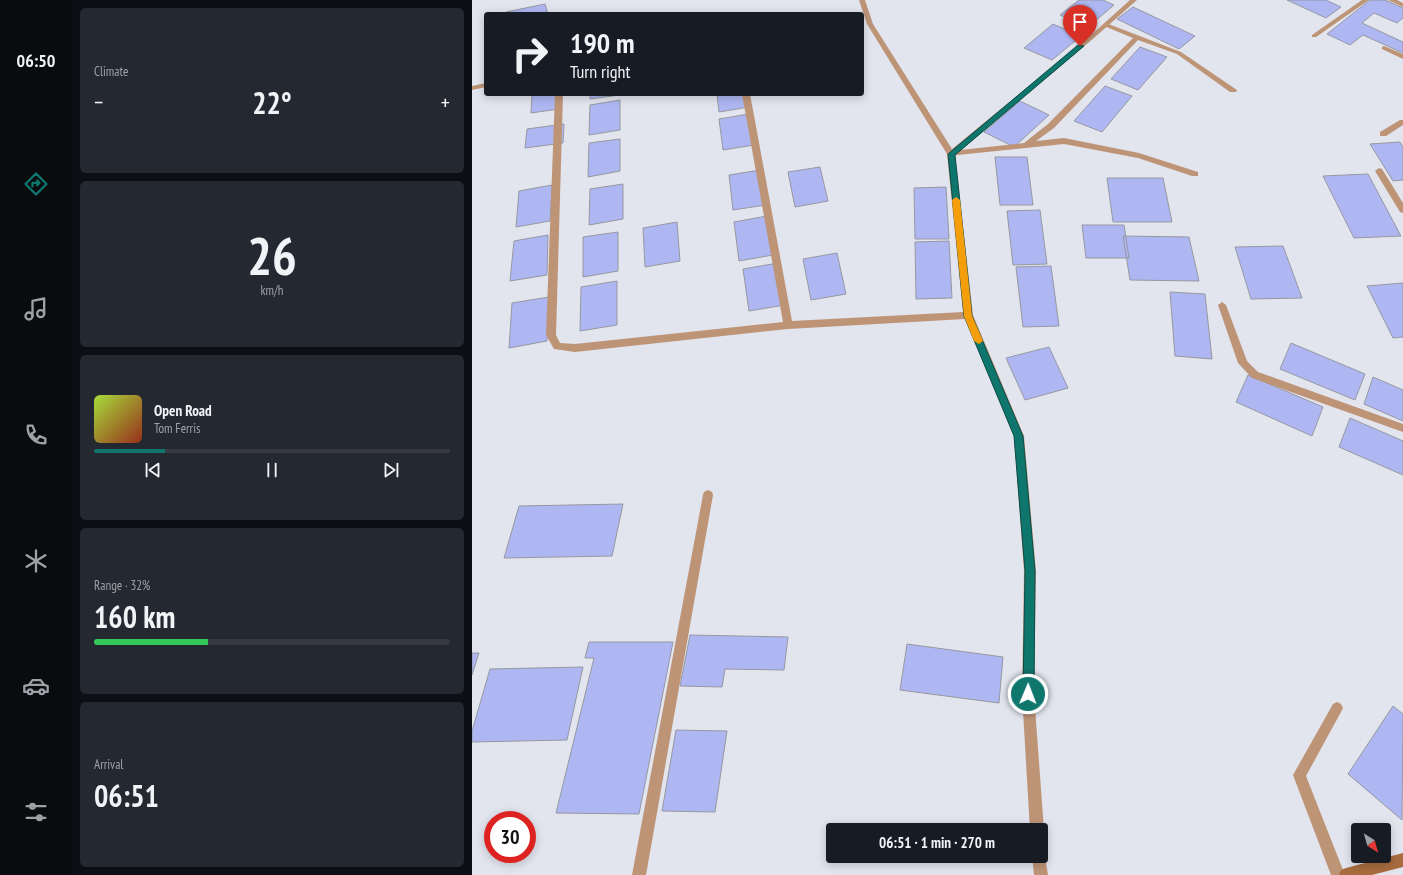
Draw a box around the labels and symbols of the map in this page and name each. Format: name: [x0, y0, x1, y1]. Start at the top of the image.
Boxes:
pin: [1063, 5, 1097, 46]
position arrow: [1007, 673, 1049, 715]
speed limit sign: 30: [484, 811, 536, 863]
north arrow: [1351, 823, 1391, 863]

